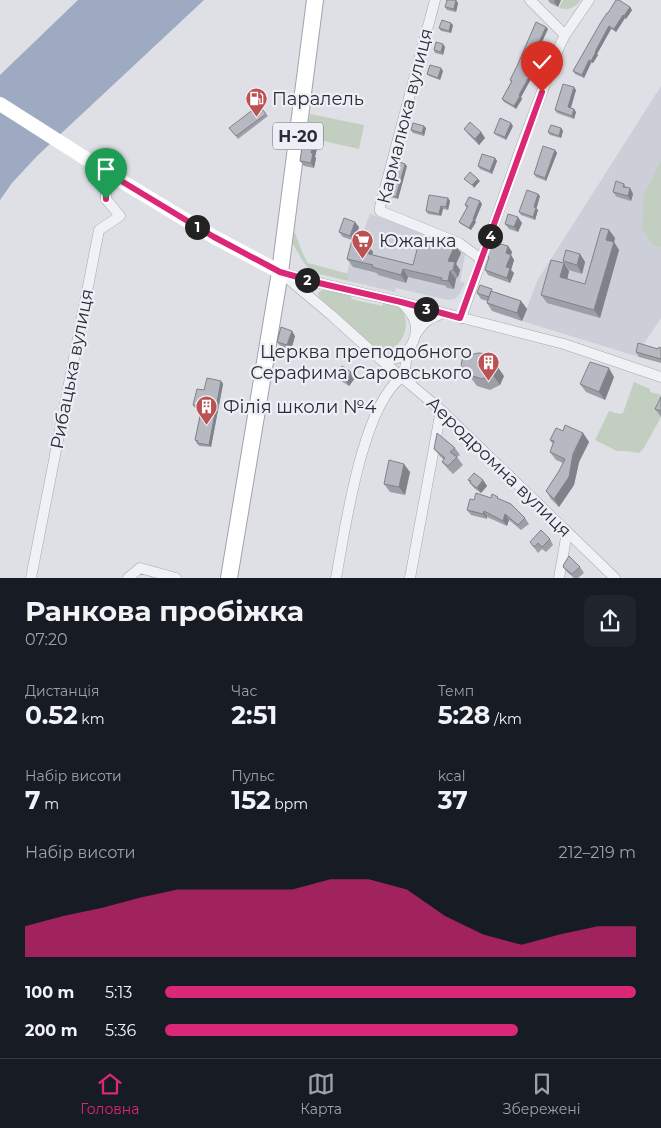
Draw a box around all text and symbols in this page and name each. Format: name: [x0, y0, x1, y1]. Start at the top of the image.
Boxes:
street label: Кармалюка вулиця: [373, 26, 437, 206]
pin: [521, 41, 563, 92]
icon: check: [528, 48, 556, 76]
fuel station icon: Паралель: [244, 87, 268, 118]
place label: Паралель: [272, 88, 364, 110]
road number: Н-20: [273, 122, 323, 150]
pin: [85, 148, 127, 199]
icon: arrive: [92, 155, 120, 183]
pin: 1: [184, 214, 210, 240]
text: 1: [195, 218, 200, 236]
pin: 4: [478, 224, 502, 248]
text: 4: [486, 227, 495, 245]
supermarket icon: Южанка: [351, 229, 375, 260]
place label: Южанка: [379, 230, 457, 252]
pin: 2: [294, 268, 320, 292]
text: 2: [303, 271, 312, 289]
street label: Рибацька вулиця: [46, 287, 98, 451]
pin: 3: [414, 296, 438, 322]
text: 3: [422, 300, 431, 318]
place label: Церква преподобного Серафима Саровського: [250, 341, 472, 384]
building icon: Церква преподобного Серафима Саровського: [476, 350, 500, 381]
street label: Аеродромна вулиця: [422, 392, 576, 542]
building icon: Філія школи №4: [195, 395, 219, 426]
place label: Філія школи №4: [223, 396, 376, 418]
text: Ранкова пробіжка: [25, 594, 304, 628]
button: share: [584, 595, 636, 647]
text: 07:20: [25, 630, 68, 649]
text: Дистанція: [25, 682, 100, 700]
text: Час: [231, 682, 257, 700]
text: Темп: [438, 682, 474, 700]
text: 0.52: [25, 700, 78, 730]
text: 2:51: [231, 700, 277, 730]
text: 5:28: [438, 700, 490, 730]
text: km: [78, 710, 105, 728]
text: /km: [490, 710, 522, 728]
text: Набір висоти: [25, 767, 122, 785]
text: Пульс: [231, 767, 275, 785]
text: kcal: [438, 767, 466, 785]
text: 7: [25, 785, 41, 815]
text: 152: [231, 785, 271, 815]
text: 37: [438, 785, 468, 815]
text: m: [41, 795, 59, 813]
text: bpm: [271, 795, 308, 813]
text: Набір висоти: [25, 843, 136, 862]
text: 212–219 m: [559, 843, 636, 862]
text: 100 m: [25, 983, 74, 1002]
text: 5:13: [105, 983, 132, 1002]
text: 200 m: [25, 1021, 77, 1040]
text: 5:36: [105, 1021, 136, 1040]
tab: Головна: [80, 1070, 139, 1118]
tab: Карта: [300, 1070, 342, 1118]
tab: Збережені: [503, 1070, 581, 1118]

